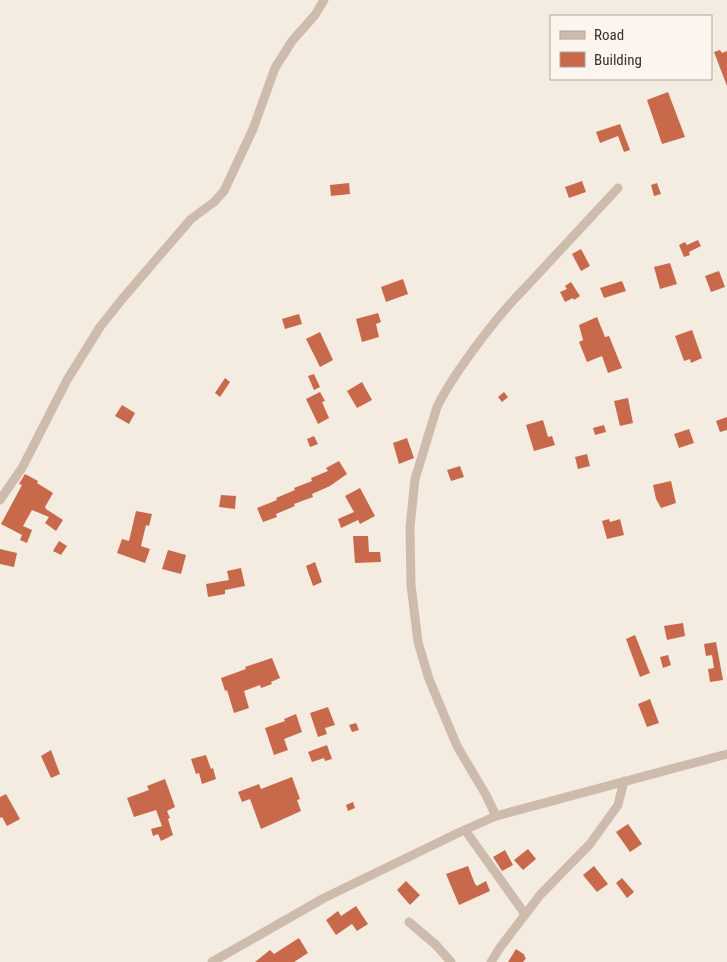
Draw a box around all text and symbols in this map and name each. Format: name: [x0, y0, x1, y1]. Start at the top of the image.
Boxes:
legend: [550, 15, 712, 80]
text: Road: [594, 26, 624, 44]
text: Building: [594, 51, 642, 69]

